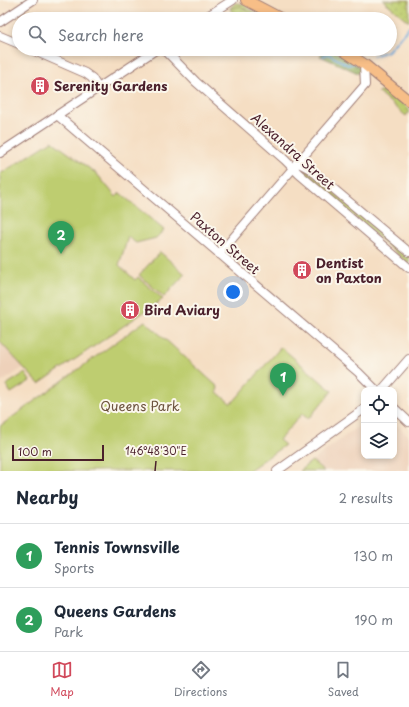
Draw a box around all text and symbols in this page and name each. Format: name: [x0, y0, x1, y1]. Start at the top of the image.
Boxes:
search box: [12, 12, 397, 56]
icon: search: [26, 23, 48, 45]
text: Search here: [58, 23, 144, 46]
building icon: Serenity Gardens: [29, 75, 51, 97]
place label: Serenity Gardens: [54, 76, 167, 95]
street label: Alexandra Street: [247, 108, 339, 193]
street label: Paxton Street: [186, 207, 264, 278]
pin: 2: [48, 221, 74, 254]
place label: Dentist on Paxton: [316, 253, 382, 287]
building icon: Dentist on Paxton: [291, 259, 313, 281]
your location: [223, 282, 243, 302]
building icon: Bird Aviary: [119, 299, 141, 321]
place label: Bird Aviary: [144, 300, 220, 319]
pin: 1: [270, 363, 296, 396]
map controls: [361, 387, 397, 459]
button: locate: [361, 387, 397, 423]
park label: Queens Park: [100, 396, 180, 415]
button: layers: [361, 423, 397, 459]
scale bar: [12, 443, 104, 462]
text: 100 m: [18, 443, 52, 460]
text: 146°48'30"E: [125, 443, 187, 458]
text: Nearby: [16, 484, 78, 510]
text: 2 results: [339, 488, 393, 507]
text: Tennis Townsville: [54, 535, 180, 558]
text: 1: [26, 546, 32, 565]
text: 130 m: [354, 546, 393, 565]
text: Sports: [54, 558, 94, 577]
text: Queens Gardens: [54, 599, 176, 622]
text: 2: [24, 610, 34, 629]
text: 190 m: [354, 610, 393, 629]
text: Park: [54, 622, 83, 641]
tab: Map: [50, 659, 74, 700]
tab: Directions: [174, 659, 227, 700]
tab: Saved: [328, 659, 359, 700]

